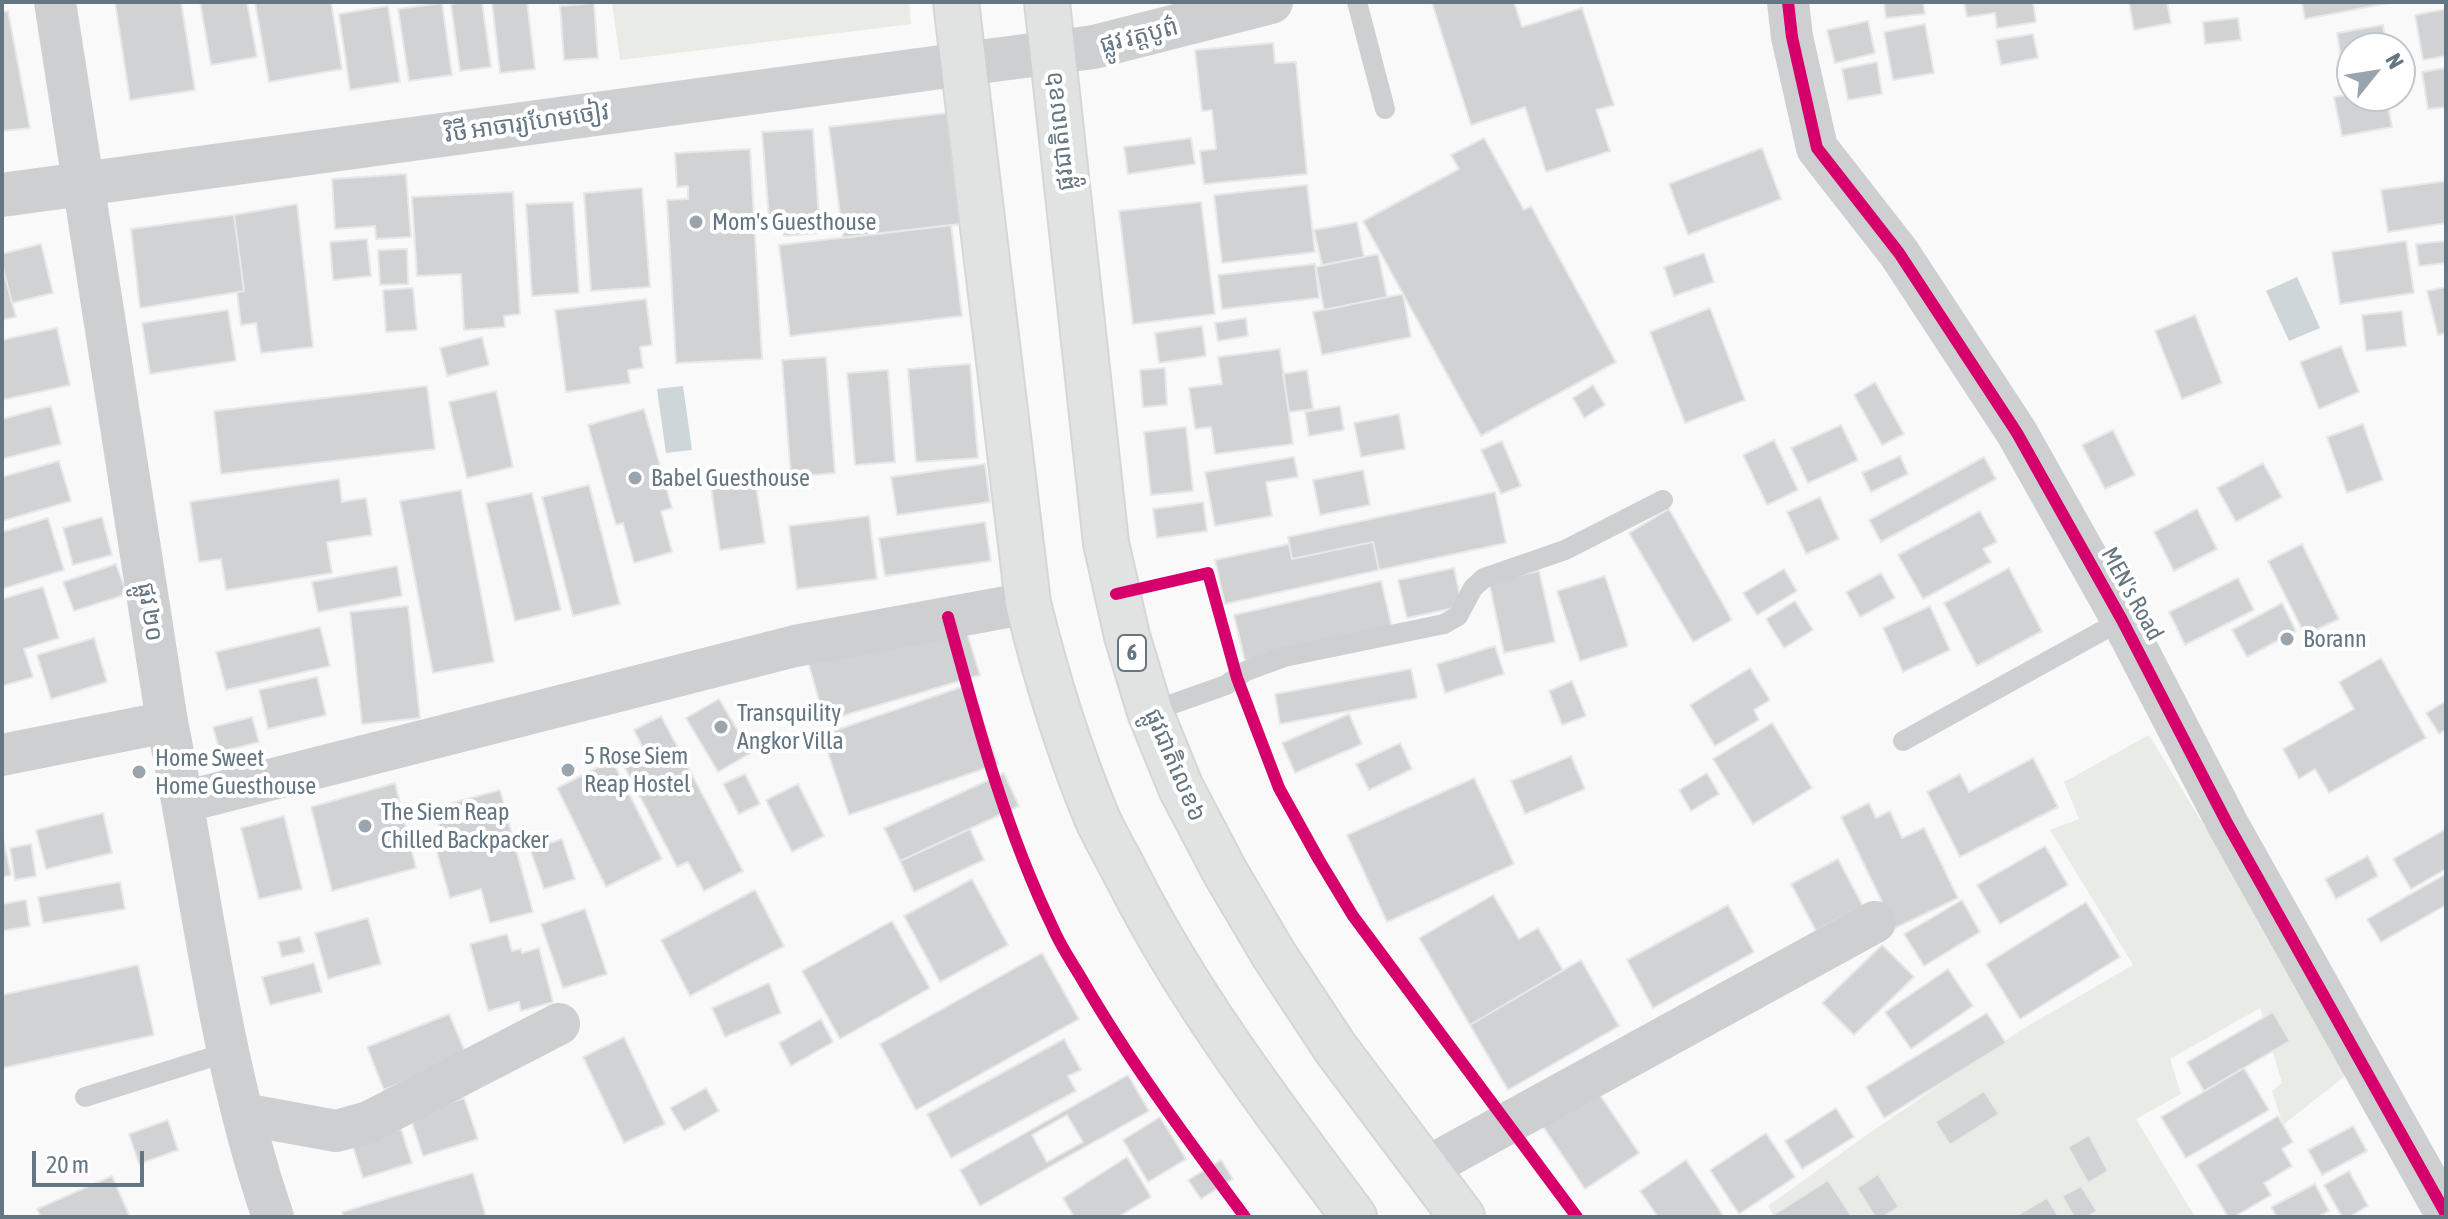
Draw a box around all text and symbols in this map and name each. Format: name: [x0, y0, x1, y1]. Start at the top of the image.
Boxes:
street label: ផ្លូវ វត្តបូព៌: [1097, 12, 1181, 60]
north arrow: [2336, 32, 2416, 112]
text: N: [2381, 49, 2410, 73]
street label: ផ្លូវជាតិលេខ៦: [1039, 70, 1081, 192]
street label: វិថី អាចារ្យហែមចៀវ: [443, 97, 611, 149]
place label: Mom's Guesthouse: [712, 208, 876, 236]
marker: Mom's Guesthouse: [687, 213, 705, 231]
place label: Babel Guesthouse: [651, 464, 810, 492]
marker: Babel Guesthouse: [626, 469, 644, 487]
street label: MEN's Road: [2095, 542, 2169, 646]
street label: ផ្លូវ ២០: [131, 580, 169, 644]
place label: Borann: [2303, 625, 2367, 653]
marker: Borann: [2278, 630, 2296, 648]
road number: 6: [1118, 635, 1146, 671]
place label: Transquility Angkor Villa: [737, 699, 844, 755]
street label: ផ្លូវជាតិលេខ៦: [1138, 704, 1212, 826]
marker: Transquility Angkor Villa: [712, 718, 730, 736]
place label: 5 Rose Siem Reap Hostel: [584, 742, 690, 798]
place label: Home Sweet Home Guesthouse: [155, 744, 316, 800]
marker: 5 Rose Siem Reap Hostel: [559, 761, 577, 779]
marker: Home Sweet Home Guesthouse: [130, 763, 148, 781]
place label: The Siem Reap Chilled Backpacker: [381, 798, 548, 854]
marker: The Siem Reap Chilled Backpacker: [356, 817, 374, 835]
scale bar: [36, 1135, 148, 1185]
text: 20 m: [46, 1151, 89, 1178]

